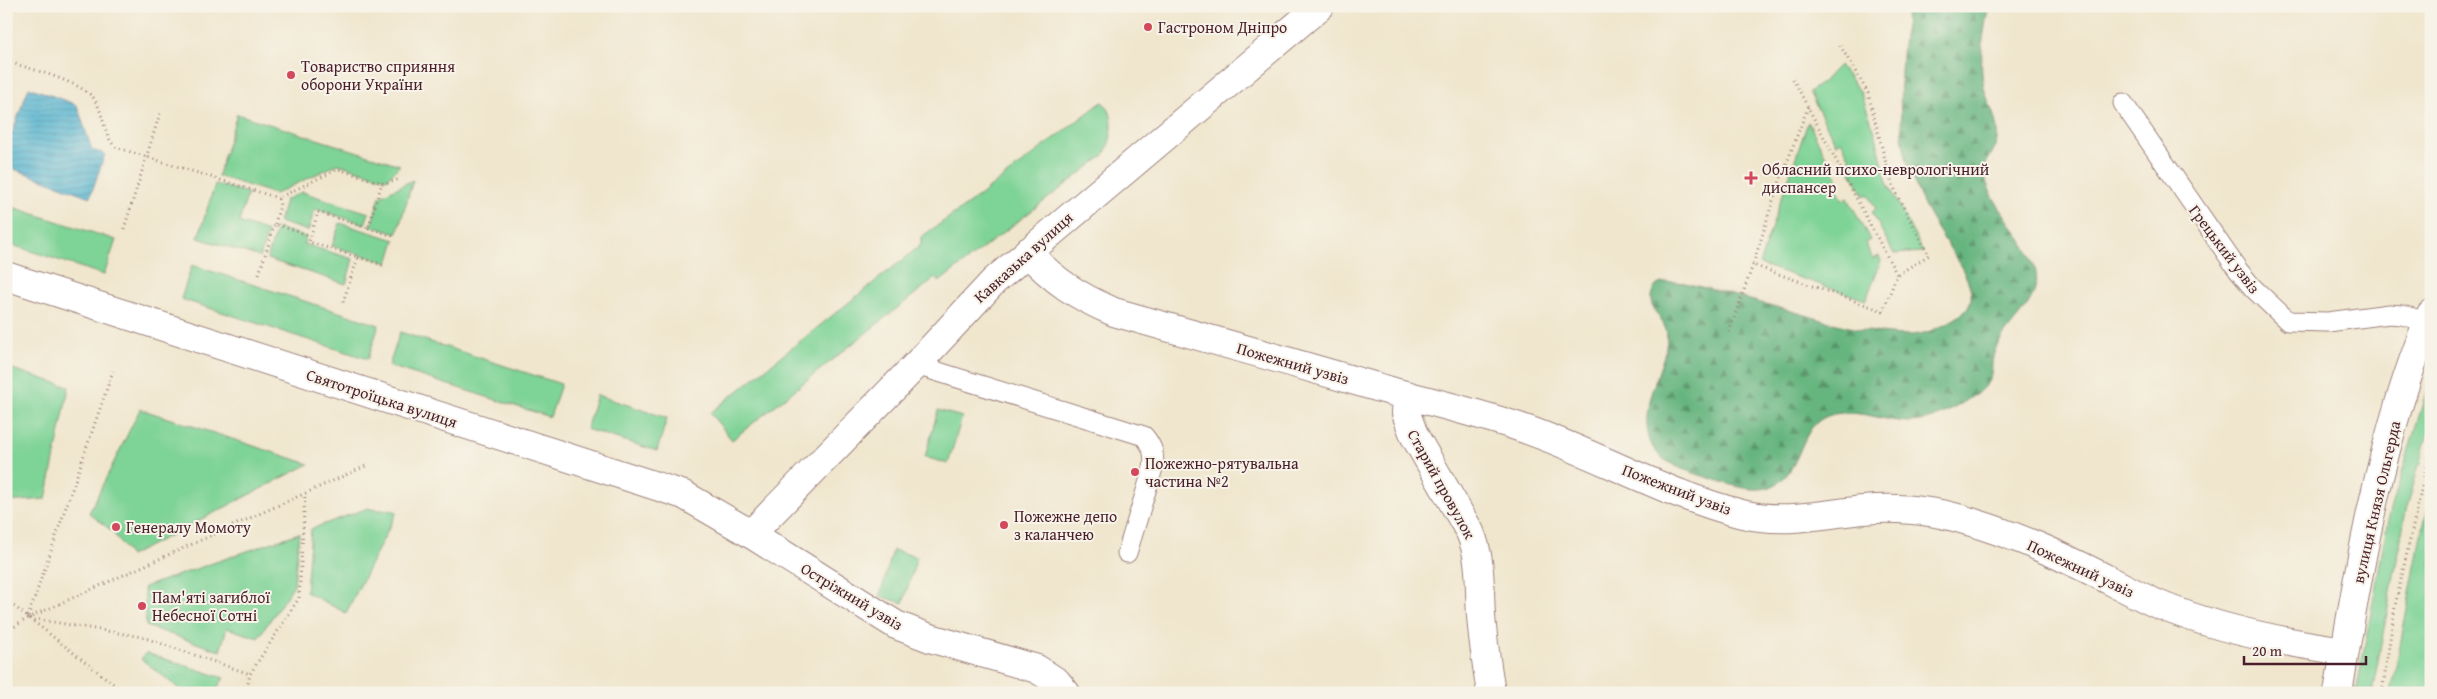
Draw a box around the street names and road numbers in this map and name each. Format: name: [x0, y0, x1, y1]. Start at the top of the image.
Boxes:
street label: Грецький узвіз: [2184, 200, 2266, 299]
street label: Кавказька вулиця: [968, 206, 1078, 308]
street label: Пожежний узвіз: [1234, 336, 1352, 390]
street label: Святотроїцька вулиця: [303, 362, 461, 434]
street label: вулиця Князя Ольгерда: [2346, 418, 2406, 586]
street label: Старий провулок: [1402, 425, 1482, 544]
street label: Пожежний узвіз: [1619, 457, 1735, 521]
street label: Пожежний узвіз: [2024, 533, 2139, 603]
street label: Остріжний узвіз: [796, 556, 908, 636]

